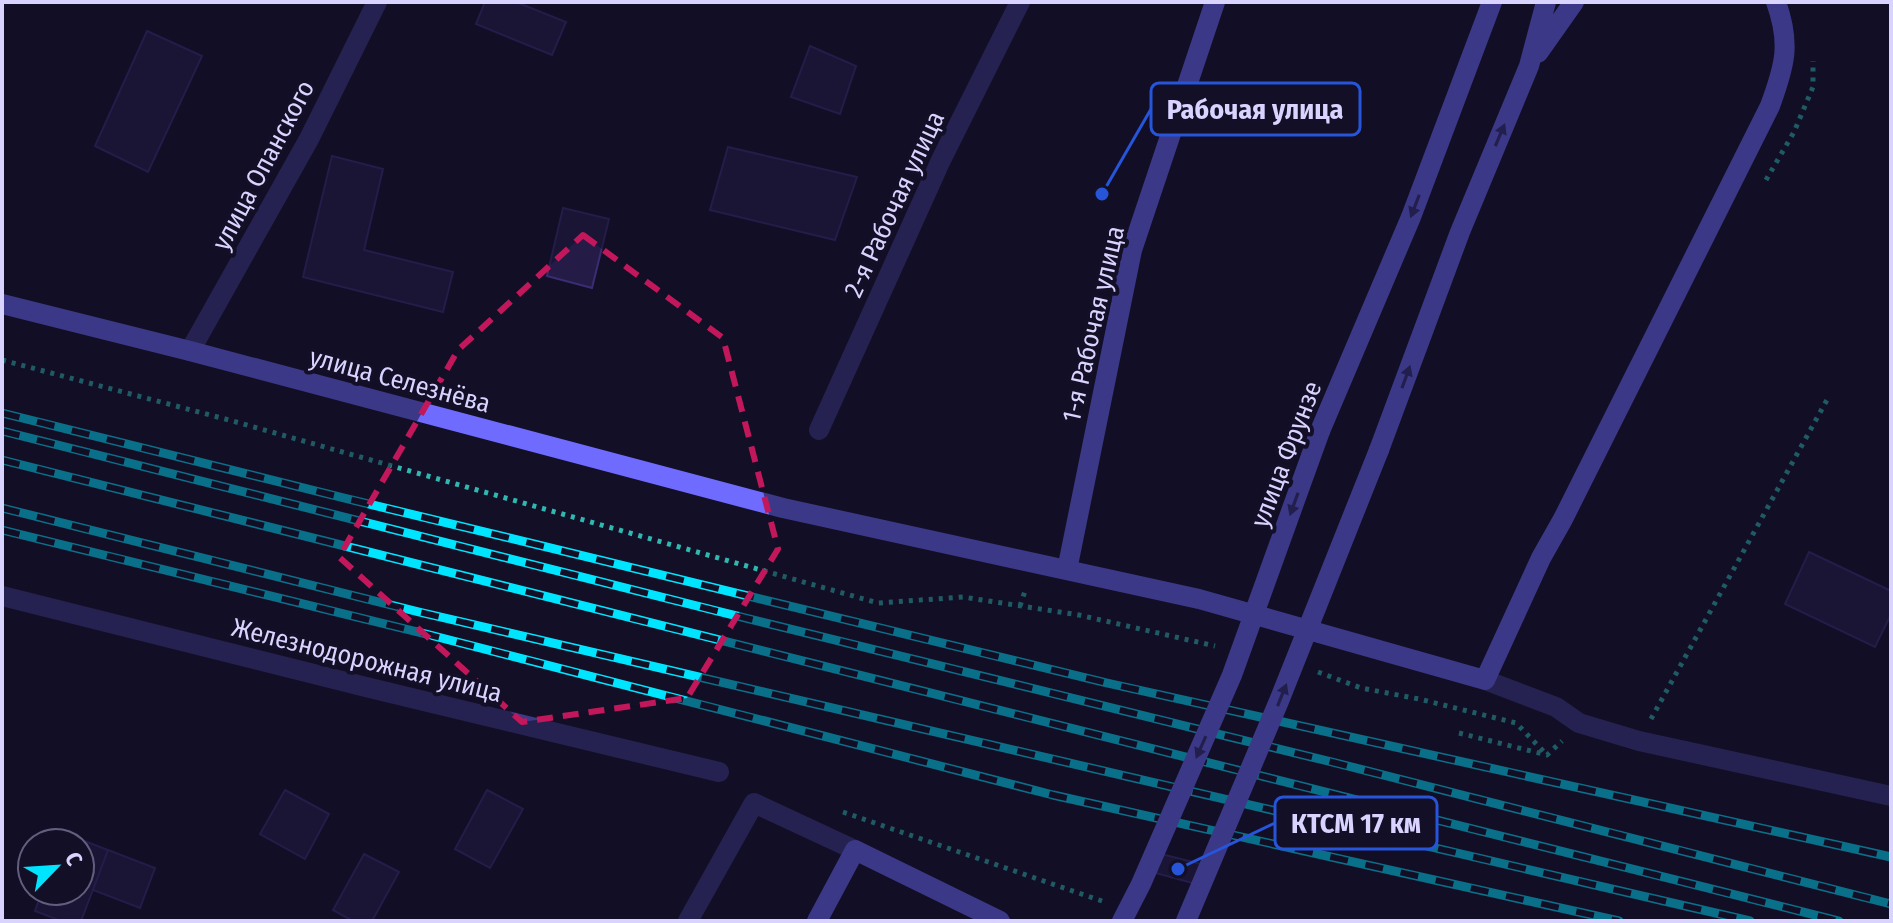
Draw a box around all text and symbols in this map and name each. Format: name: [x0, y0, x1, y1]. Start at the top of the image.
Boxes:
street label: улица Опанского: [206, 75, 321, 255]
callout: Рабочая улица: [1151, 83, 1360, 135]
text: Рабочая улица: [1167, 93, 1343, 126]
street label: 2-я Рабочая улица: [838, 106, 951, 302]
one-way arrow: [1494, 123, 1507, 147]
one-way arrow: [1408, 194, 1421, 218]
street label: 1-я Рабочая улица: [1056, 223, 1131, 425]
street label: улица Селезнёва: [306, 341, 494, 420]
one-way arrow: [1400, 365, 1413, 389]
street label: улица Фрунзе: [1244, 377, 1329, 532]
one-way arrow: [1287, 492, 1299, 516]
street label: Железнодорожная улица: [229, 612, 505, 709]
one-way arrow: [1276, 682, 1289, 706]
one-way arrow: [1194, 735, 1207, 759]
callout: КТСМ 17 км: [1275, 797, 1437, 849]
text: КТСМ 17 км: [1291, 807, 1421, 840]
north arrow: [16, 827, 96, 907]
text: С: [59, 848, 89, 870]

